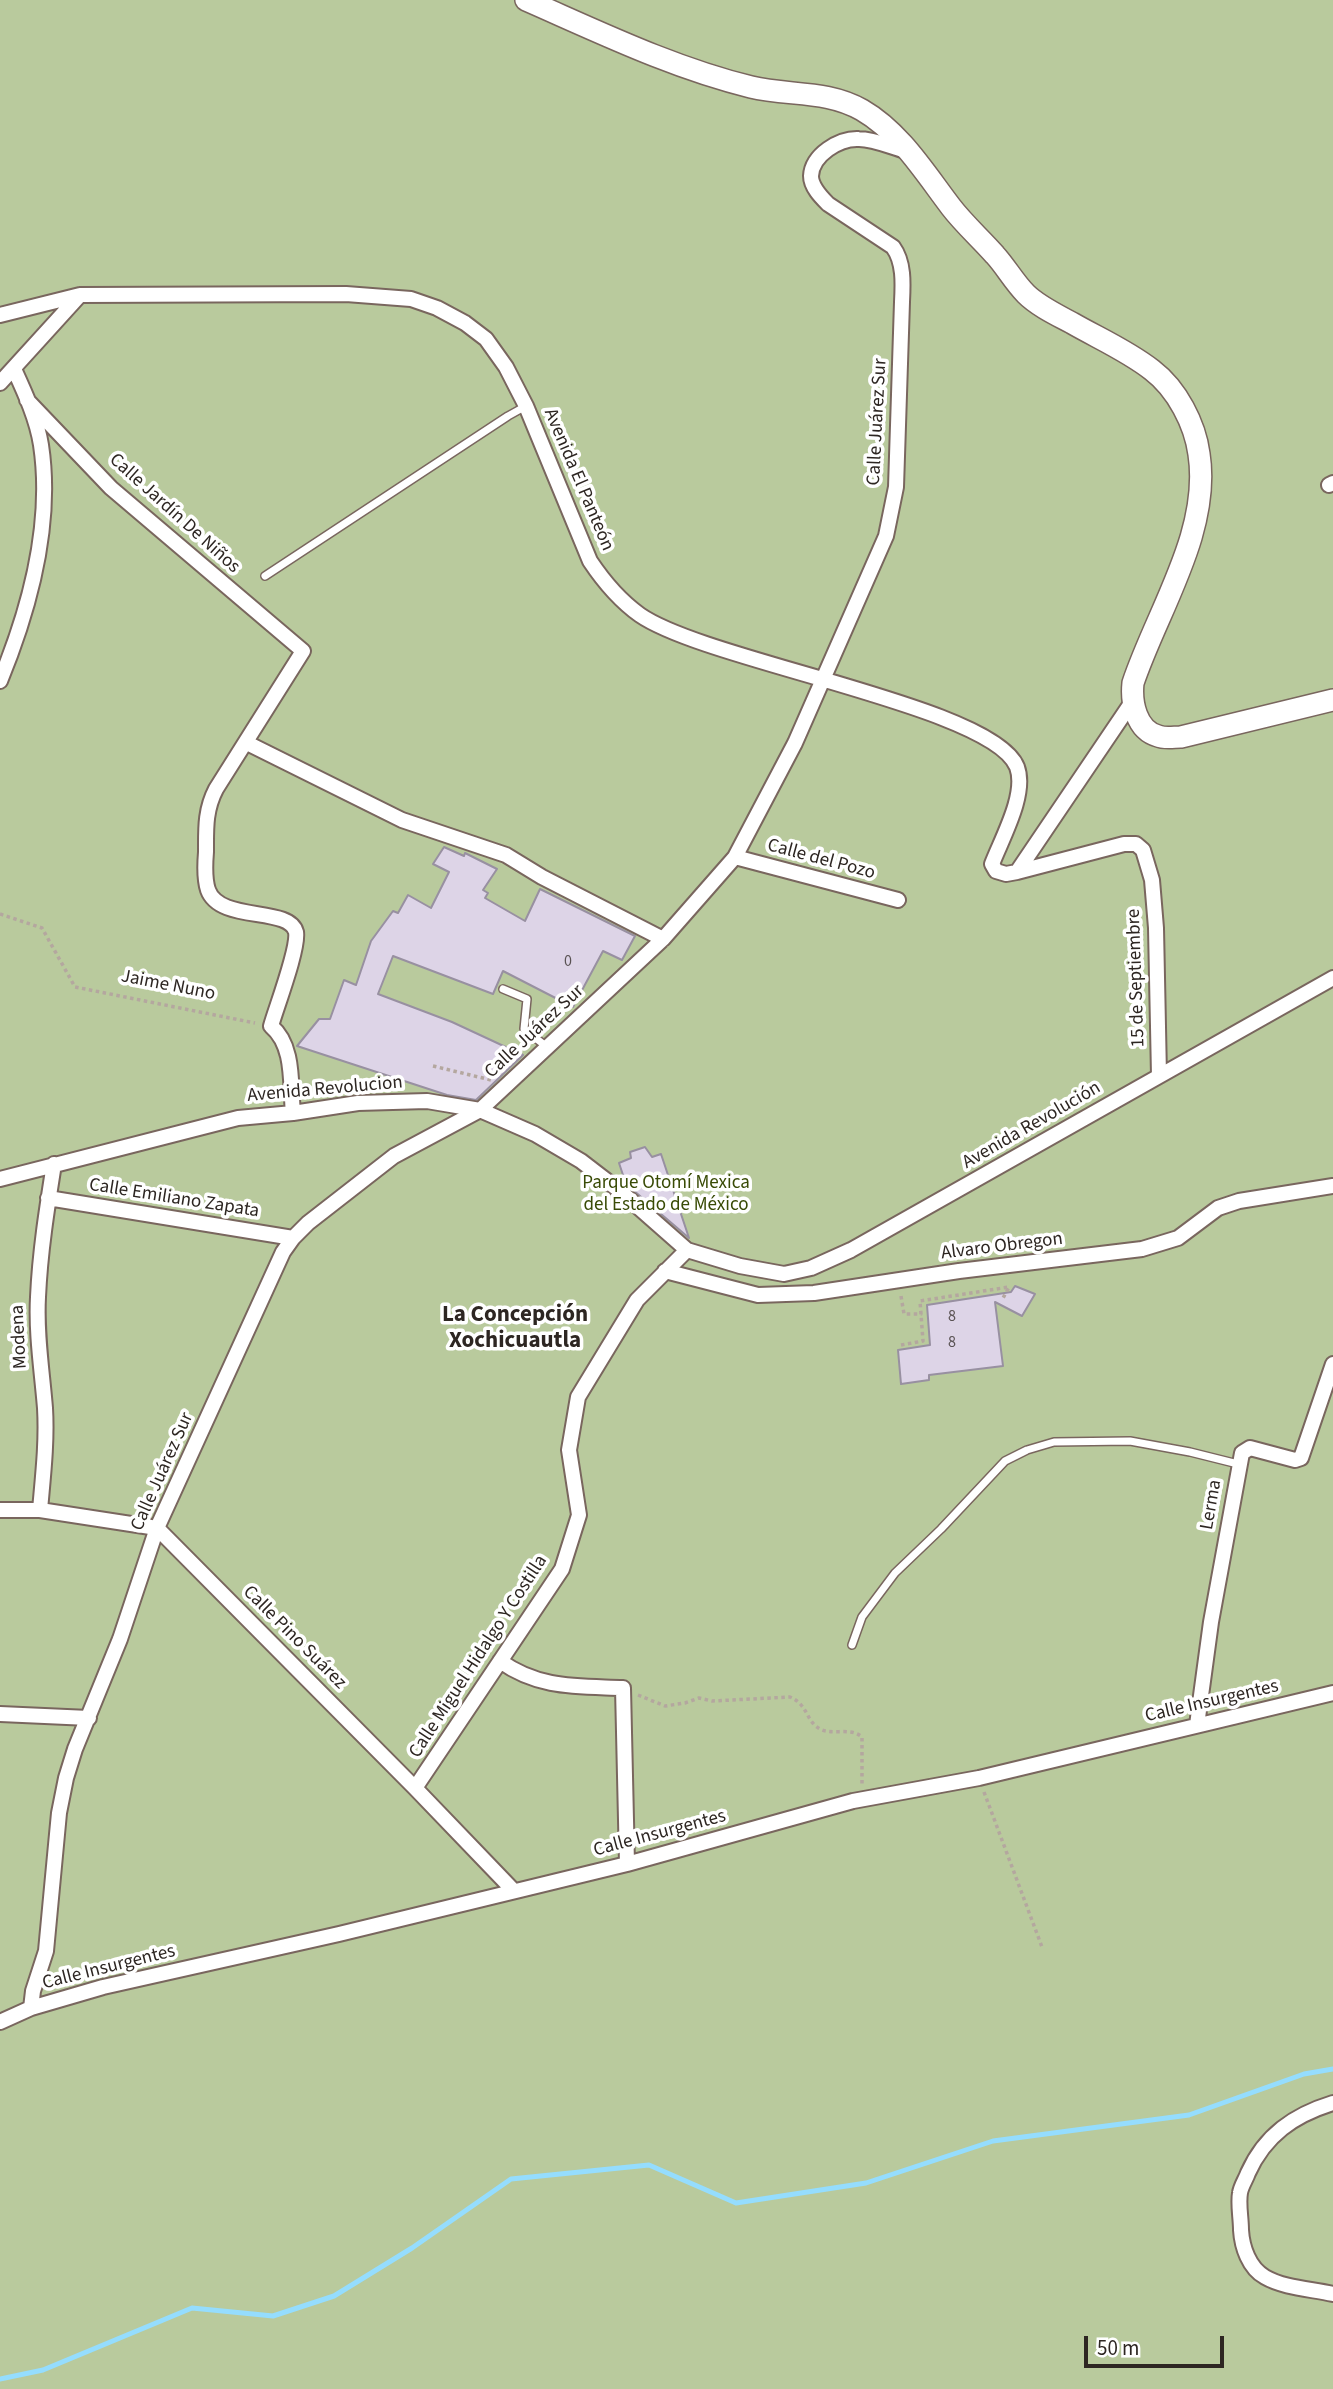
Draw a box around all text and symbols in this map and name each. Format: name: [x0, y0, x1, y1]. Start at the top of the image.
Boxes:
street label: Calle Juárez Sur: [863, 358, 893, 486]
street label: Avenida El Panteón: [538, 405, 618, 555]
street label: Calle Jardín De Niños: [104, 449, 244, 579]
street label: Calle del Pozo: [765, 835, 877, 885]
street label: 15 de Septiembre: [1123, 908, 1151, 1048]
house number: 0: [564, 952, 572, 972]
street label: Jaime Nuno: [119, 966, 217, 1006]
street label: Calle Juárez Sur: [481, 980, 589, 1084]
street label: Avenida Revolucion: [246, 1072, 404, 1108]
street label: Avenida Revolución: [959, 1077, 1105, 1175]
park label: Parque Otomí Mexica del Estado de México: [582, 1173, 750, 1217]
street label: Calle Emiliano Zapata: [87, 1174, 261, 1224]
street label: Alvaro Obregon: [940, 1228, 1064, 1266]
district label: La Concepción Xochicuautla: [442, 1302, 588, 1356]
street label: Modena: [7, 1304, 33, 1370]
house number: 8: [948, 1307, 956, 1327]
house number: 8: [948, 1333, 956, 1353]
street label: Calle Juárez Sur: [127, 1409, 199, 1535]
street label: Lerma: [1196, 1478, 1228, 1532]
street label: Calle Miguel Hidalgo Y Costilla: [405, 1551, 553, 1763]
street label: Calle Pino Suárez: [237, 1581, 351, 1695]
street label: Calle Insurgentes: [1143, 1676, 1281, 1728]
street label: Calle Insurgentes: [591, 1805, 729, 1863]
street label: Calle Insurgentes: [40, 1940, 178, 1996]
scale bar: [1088, 2322, 1228, 2366]
text: 50 m: [1097, 2333, 1139, 2363]

